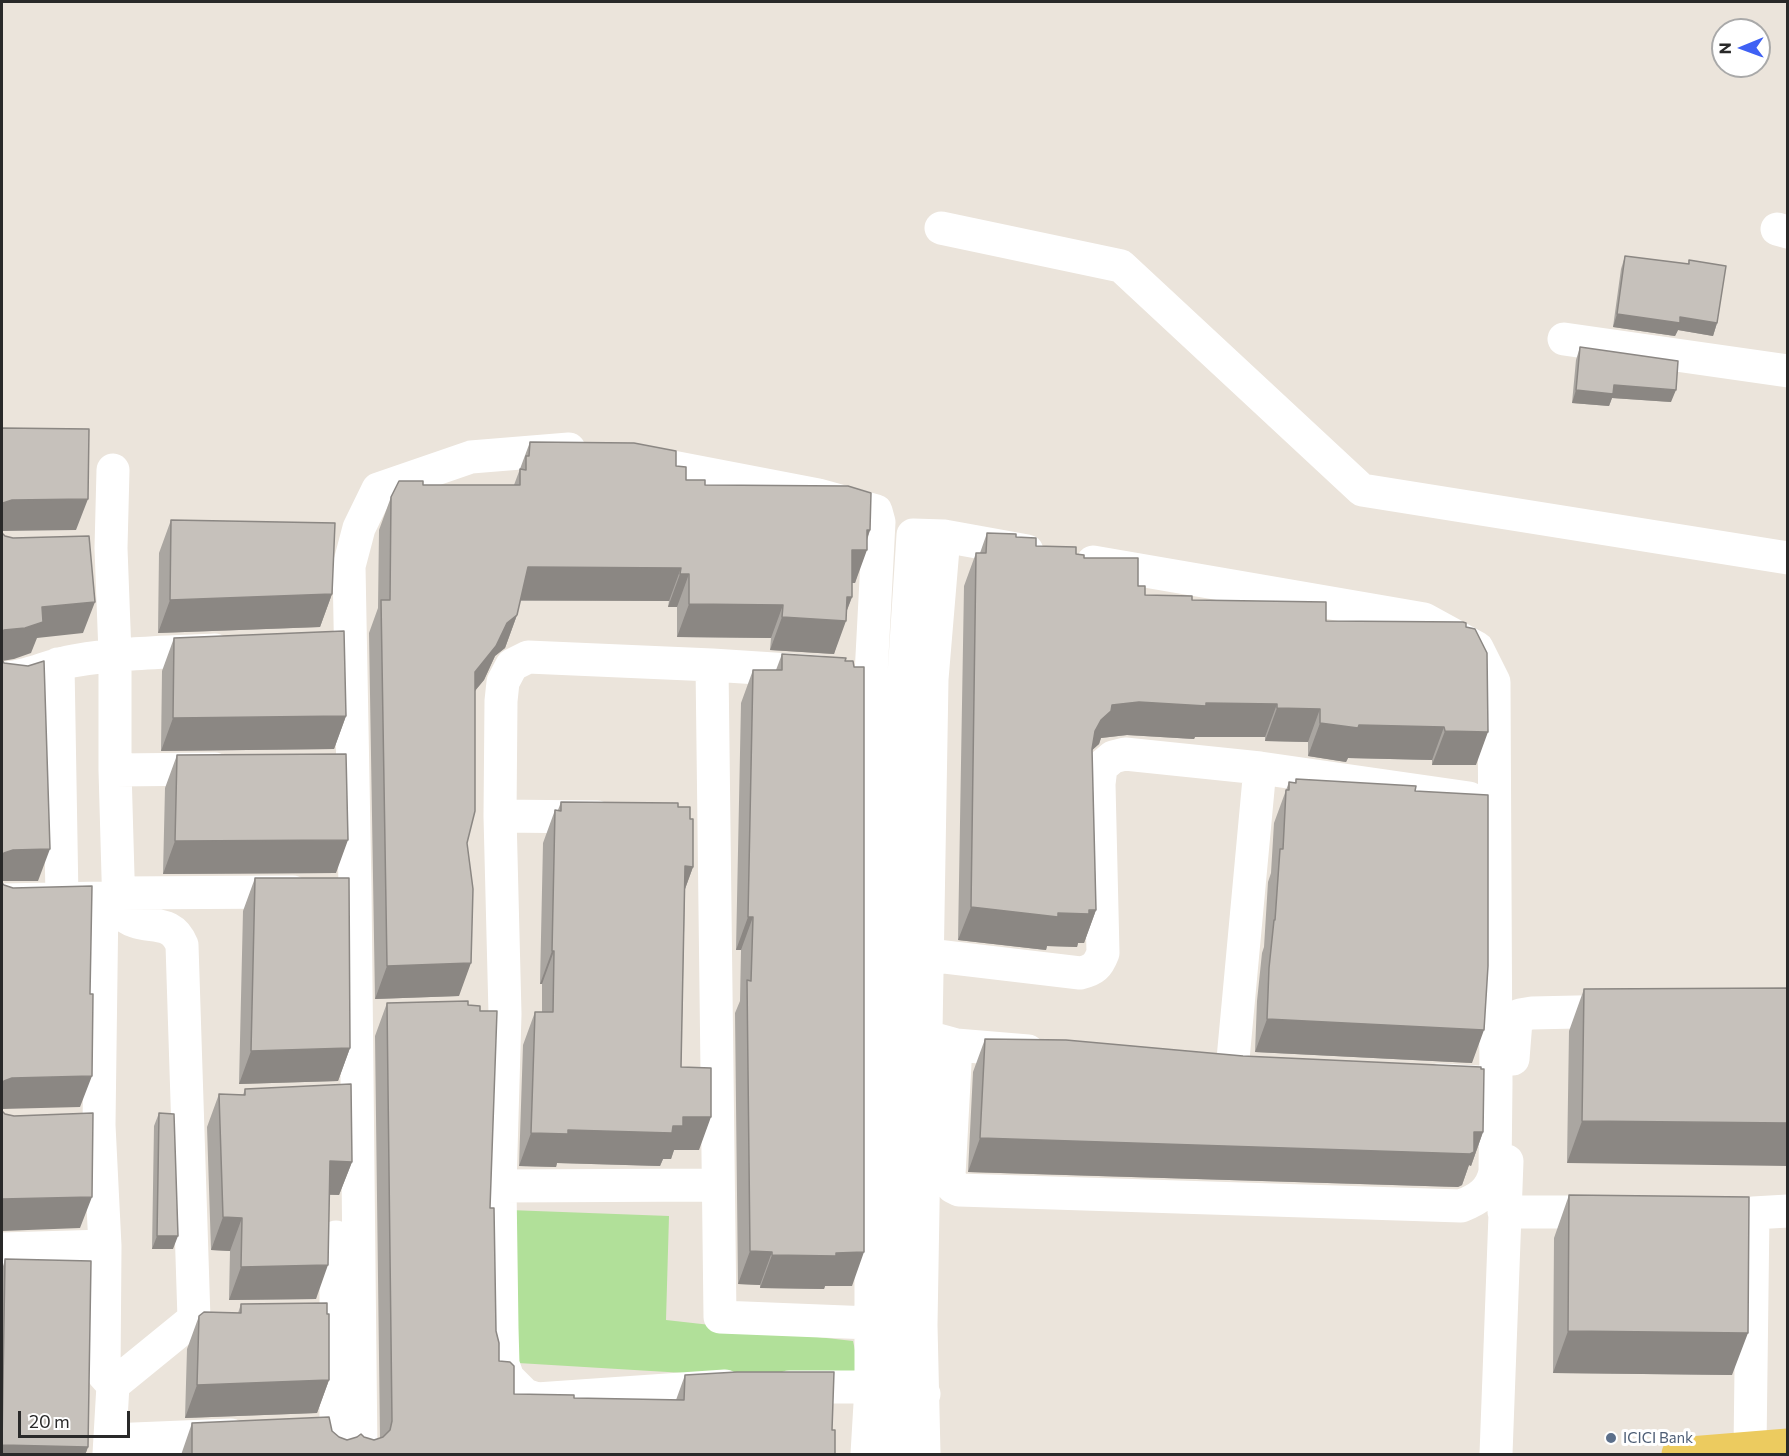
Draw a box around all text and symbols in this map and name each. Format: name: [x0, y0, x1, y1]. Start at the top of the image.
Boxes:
north arrow: [1711, 18, 1771, 78]
text: N: [1715, 42, 1734, 54]
scale bar: [21, 1399, 134, 1437]
text: 20 m: [29, 1410, 70, 1432]
place label: ICICI Bank: [1623, 1429, 1693, 1447]
marker: ICICI Bank: [1604, 1431, 1618, 1445]

